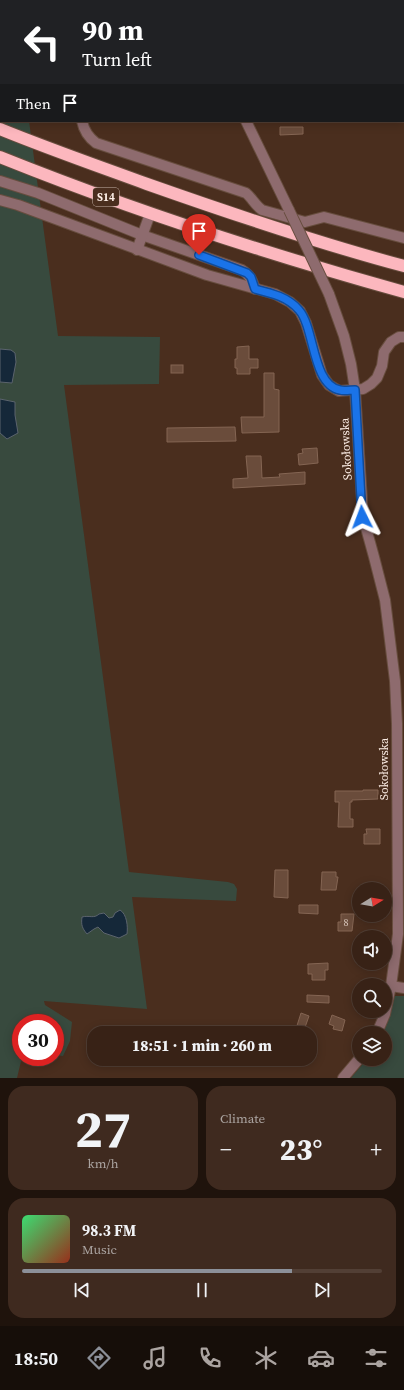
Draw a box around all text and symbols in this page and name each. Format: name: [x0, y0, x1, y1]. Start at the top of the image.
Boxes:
text: 90 m: [82, 11, 144, 49]
icon: left: [16, 16, 68, 68]
text: Turn left: [82, 47, 152, 72]
icon: arrive: [59, 92, 81, 114]
text: Then: [16, 93, 51, 114]
road number: S14: [93, 188, 119, 206]
pin: [182, 214, 216, 255]
icon: arrive: [188, 220, 210, 242]
street label: Sokołowska: [336, 417, 356, 481]
position arrow: [341, 496, 383, 538]
street label: Sokołowska: [376, 737, 392, 800]
north arrow: [352, 882, 392, 922]
map controls: [352, 882, 392, 1066]
house number: 8: [344, 916, 349, 929]
button: sound: [352, 930, 392, 970]
button: search: [352, 978, 392, 1018]
speed limit sign: 30: [12, 1014, 64, 1066]
button: layers: [352, 1026, 392, 1066]
text: 18:51 · 1 min · 260 m: [132, 1035, 272, 1056]
text: 27: [75, 1093, 131, 1164]
text: Climate: [220, 1110, 265, 1127]
text: 23°: [280, 1129, 322, 1170]
text: −: [220, 1134, 232, 1164]
text: +: [370, 1134, 382, 1164]
text: km/h: [88, 1155, 118, 1172]
text: 98.3 FM: [82, 1220, 136, 1241]
text: Music: [82, 1241, 117, 1258]
icon: previous: [71, 1279, 93, 1301]
icon: pause: [191, 1279, 213, 1301]
icon: next: [311, 1279, 333, 1301]
icon: directions: [85, 1344, 113, 1372]
icon: music: [141, 1344, 169, 1372]
icon: phone: [196, 1344, 224, 1372]
icon: climate: [252, 1344, 280, 1372]
icon: car: [307, 1344, 335, 1372]
icon: filters: [362, 1344, 390, 1372]
text: 18:50: [14, 1346, 58, 1371]

